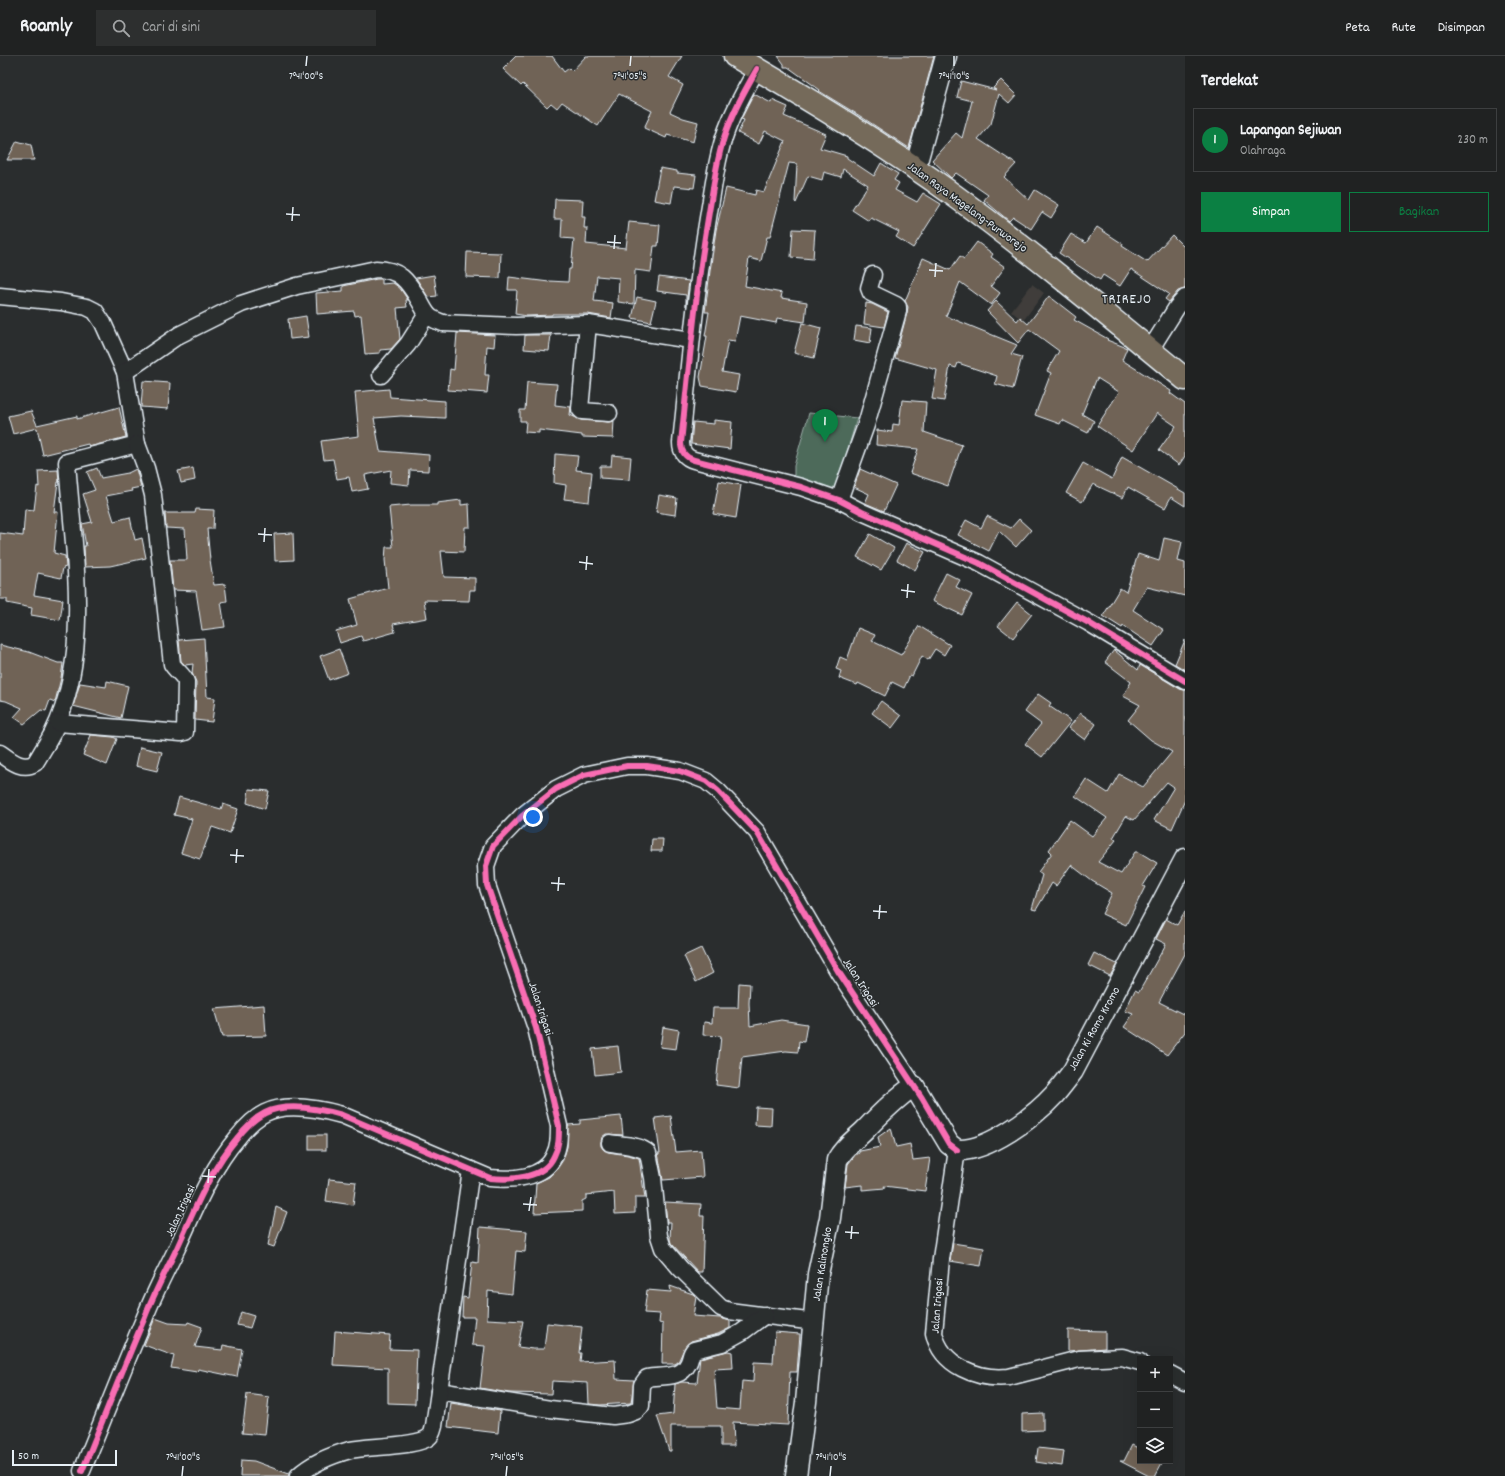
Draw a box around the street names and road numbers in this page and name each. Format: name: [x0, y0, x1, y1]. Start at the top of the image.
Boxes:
street label: Jalan Raya Magelang-Purworejo: [904, 159, 1030, 257]
street label: Jalan Irigasi: [838, 955, 882, 1011]
street label: Jalan Irigasi: [523, 980, 557, 1038]
street label: Jalan Ki Romo Kromo: [1065, 984, 1125, 1074]
street label: Jalan Irigasi: [162, 1182, 200, 1240]
street label: Jalan Kalinongko: [809, 1226, 837, 1302]
street label: Jalan Irigasi: [928, 1278, 948, 1334]

